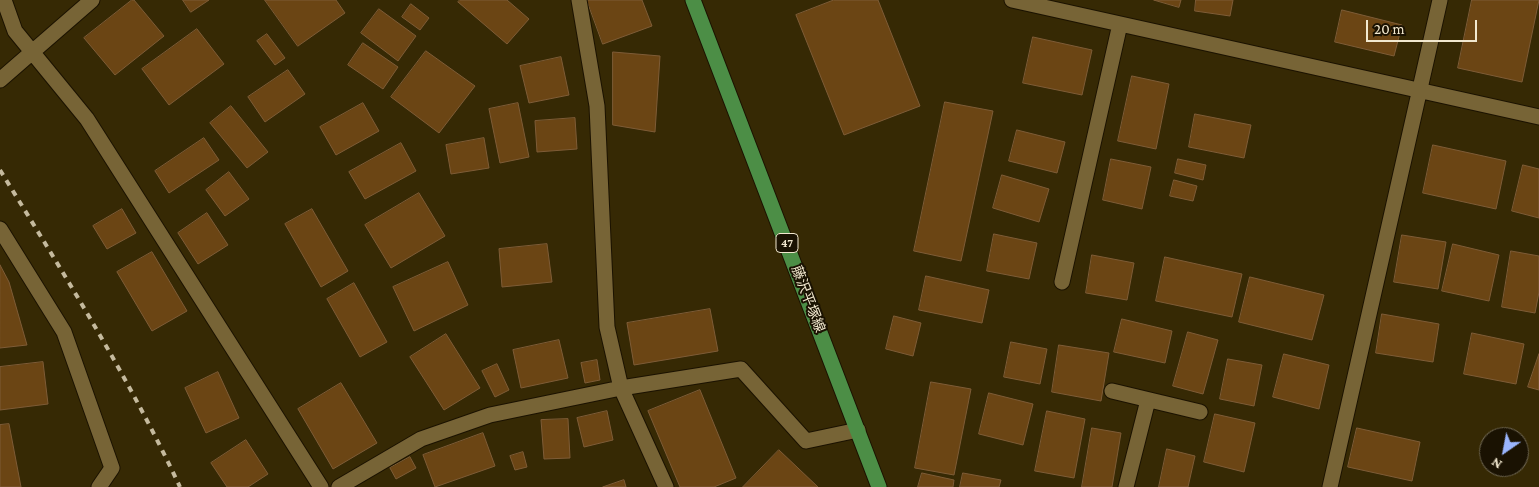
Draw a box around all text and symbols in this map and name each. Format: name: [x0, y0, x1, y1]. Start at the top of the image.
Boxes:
scale bar: [1369, 10, 1480, 42]
text: 20 m: [1374, 21, 1405, 37]
road number: 47: [776, 234, 798, 252]
street label: 藤沢平塚線: [788, 263, 828, 335]
north arrow: [1479, 427, 1529, 477]
text: N: [1488, 454, 1505, 473]

